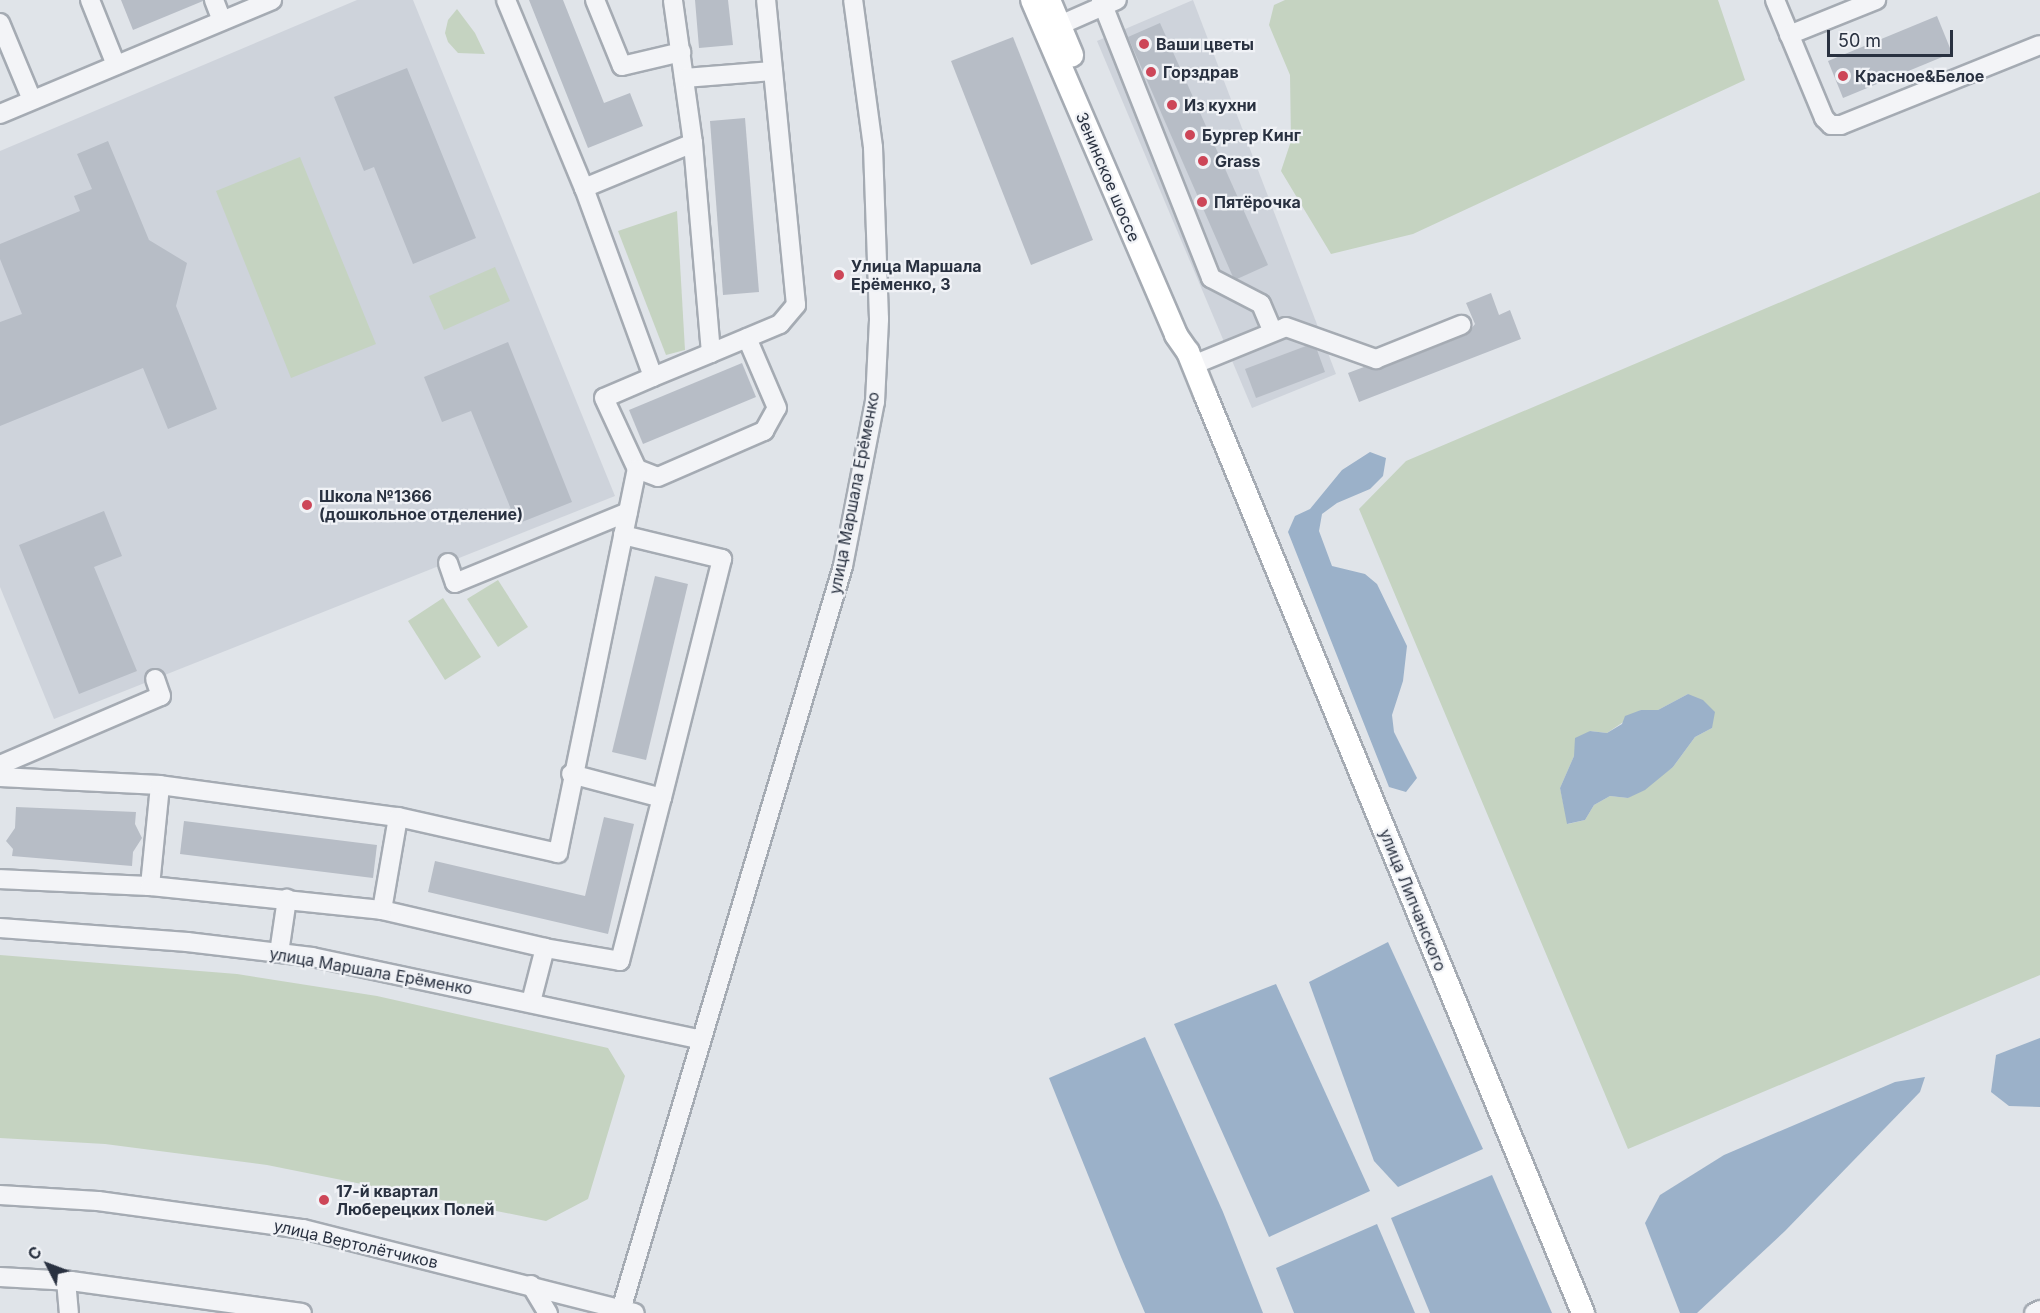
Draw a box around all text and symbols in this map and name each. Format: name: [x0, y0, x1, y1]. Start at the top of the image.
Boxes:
scale bar: [1830, 18, 1956, 56]
text: 50 m: [1838, 30, 1881, 51]
place label: Ваши цветы: [1156, 34, 1254, 54]
marker: Ваши цветы: [1137, 37, 1151, 51]
place label: Горздрав: [1163, 62, 1239, 82]
marker: Горздрав: [1144, 65, 1158, 79]
place label: Красное&Белое: [1855, 66, 1984, 86]
marker: Красное&Белое: [1836, 69, 1850, 83]
place label: Из кухни: [1184, 95, 1257, 115]
marker: Из кухни: [1165, 98, 1179, 112]
street label: Зенинское шоссе: [1072, 109, 1144, 245]
place label: Бургер Кинг: [1202, 125, 1301, 145]
marker: Бургер Кинг: [1183, 128, 1197, 142]
place label: Grass: [1215, 151, 1261, 171]
marker: Grass: [1196, 154, 1210, 168]
place label: Пятёрочка: [1214, 192, 1301, 212]
marker: Пятёрочка: [1195, 195, 1209, 209]
place label: Улица Маршала Ерёменко, 3: [851, 256, 982, 294]
marker: Улица Маршала Ерёменко, 3: [832, 268, 846, 282]
street label: улица Маршала Ерёменко: [825, 390, 883, 596]
place label: Школа №1366 (дошкольное отделение): [319, 486, 523, 524]
marker: Школа №1366 (дошкольное отделение): [300, 498, 314, 512]
street label: улица Липчанского: [1376, 826, 1450, 974]
street label: улица Маршала Ерёменко: [268, 944, 474, 998]
place label: 17-й квартал Люберецких Полей: [336, 1181, 495, 1219]
marker: 17-й квартал Люберецких Полей: [317, 1193, 331, 1207]
street label: улица Вертолётчиков: [272, 1216, 440, 1272]
north arrow: [18, 1235, 78, 1295]
text: С: [23, 1242, 46, 1264]

